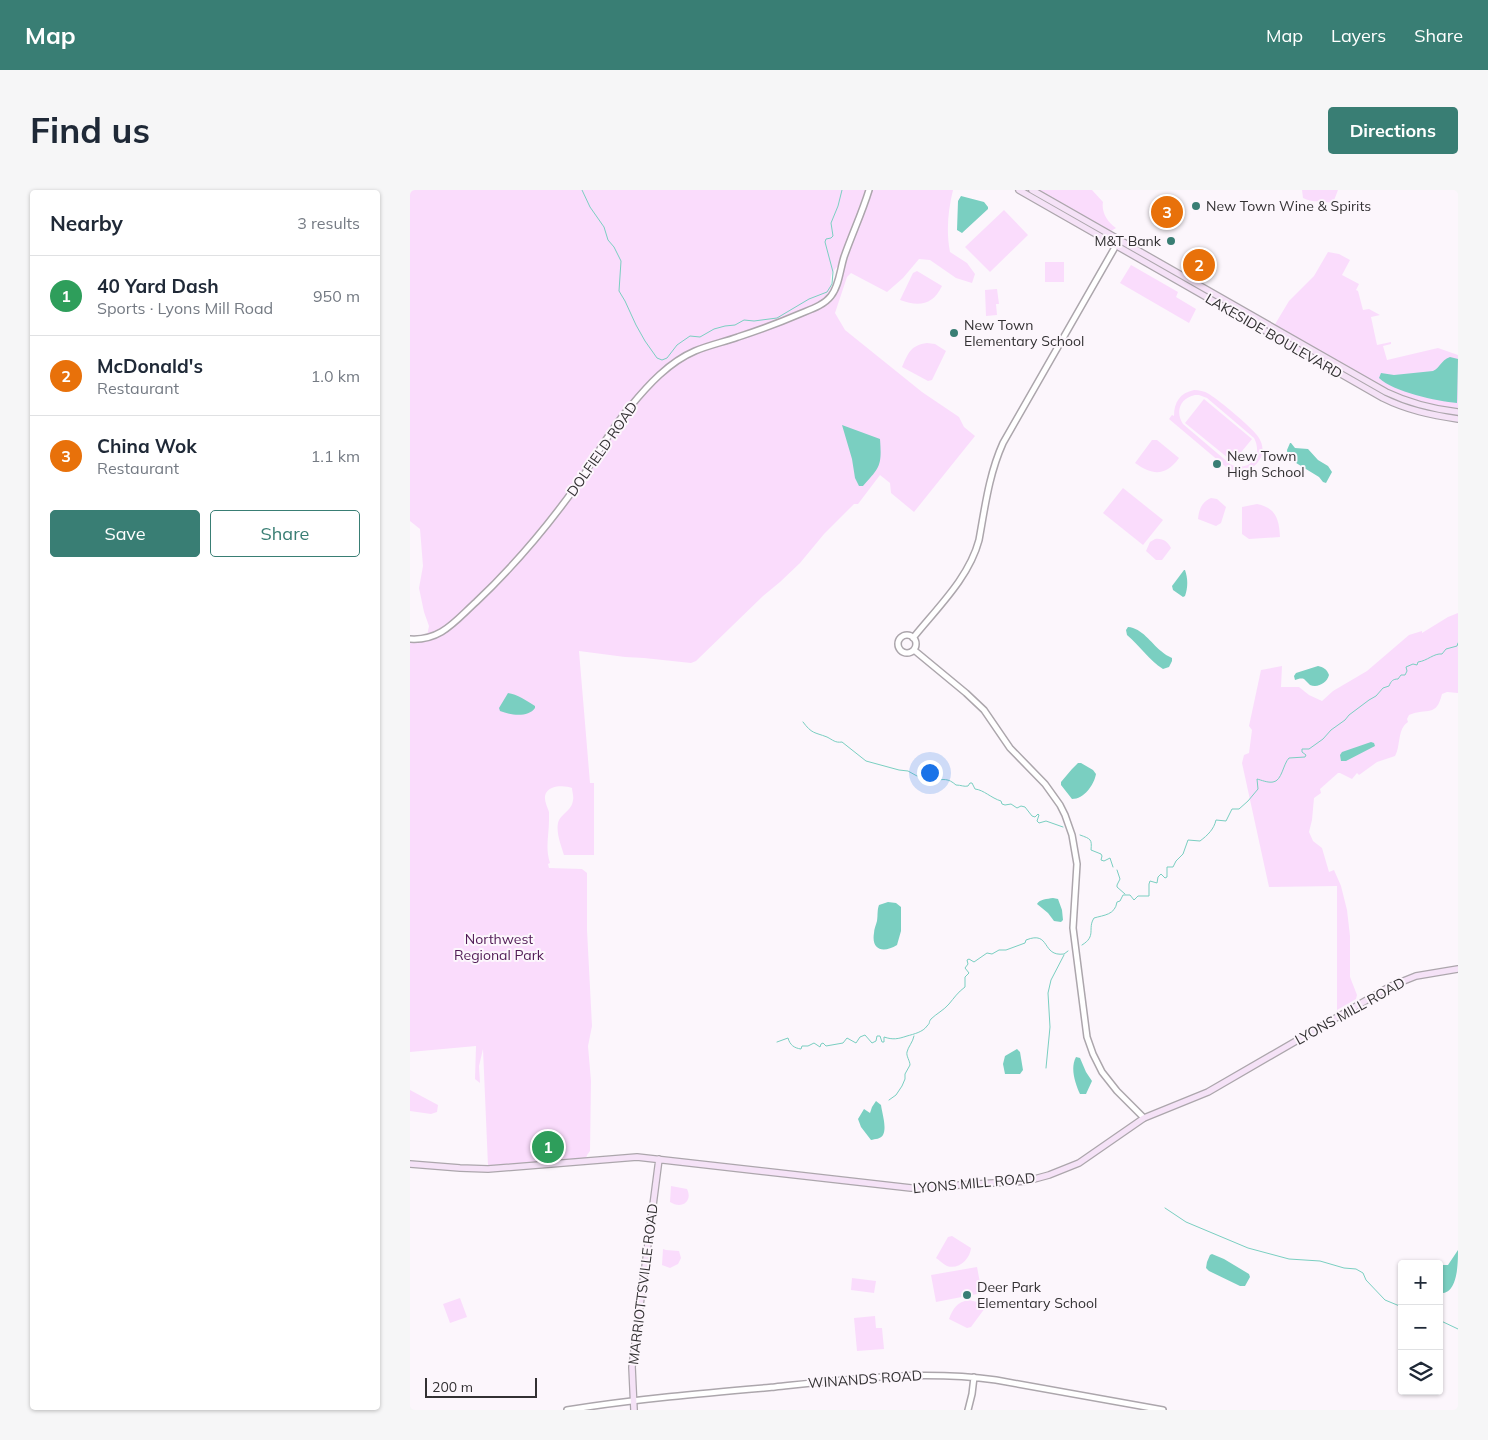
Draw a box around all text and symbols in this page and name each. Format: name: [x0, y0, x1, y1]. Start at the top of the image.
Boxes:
text: Map: [25, 20, 76, 50]
text: Map: [1266, 24, 1303, 47]
text: Layers: [1331, 24, 1386, 47]
text: Share: [1414, 24, 1463, 47]
button: Directions: [1328, 107, 1458, 154]
text: Find us: [30, 108, 150, 152]
pin: 3: [1151, 193, 1183, 231]
place label: New Town Wine & Spirits: [1206, 197, 1371, 215]
marker: New Town Wine & Spirits: [1190, 200, 1202, 212]
text: Nearby: [50, 210, 123, 236]
text: 3 results: [297, 213, 360, 233]
place label: M&T Bank: [1095, 232, 1162, 250]
marker: M&T Bank: [1165, 235, 1177, 247]
pin: 2: [1183, 246, 1215, 284]
text: 40 Yard Dash: [97, 274, 219, 298]
text: 1: [61, 286, 71, 306]
text: 950 m: [313, 286, 360, 306]
street label: LAKESIDE BOULEVARD: [1202, 289, 1346, 383]
text: Sports · Lyons Mill Road: [97, 298, 273, 318]
place label: New Town Elementary School: [964, 316, 1084, 350]
marker: New Town Elementary School: [948, 327, 960, 339]
text: McDonald's: [97, 354, 203, 378]
text: 2: [61, 366, 71, 386]
text: 1.0 km: [311, 366, 360, 386]
text: Restaurant: [97, 378, 179, 398]
street label: DOLFIELD ROAD: [563, 398, 641, 500]
text: China Wok: [97, 434, 197, 458]
text: 3: [61, 446, 71, 466]
text: 1.1 km: [311, 446, 360, 466]
place label: New Town High School: [1227, 447, 1305, 481]
text: Restaurant: [97, 458, 179, 478]
marker: New Town High School: [1211, 458, 1223, 470]
button: Save: [50, 510, 200, 557]
button: Share: [210, 510, 360, 557]
your location: [917, 760, 943, 786]
park label: Northwest Regional Park: [454, 930, 545, 964]
street label: LYONS MILL ROAD: [1292, 973, 1408, 1049]
pin: 1: [532, 1128, 564, 1166]
street label: LYONS MILL ROAD: [912, 1169, 1036, 1197]
street label: MARRIOTTSVILLE ROAD: [624, 1202, 662, 1366]
map controls: [1398, 1260, 1443, 1395]
button: +: [1398, 1260, 1443, 1305]
place label: Deer Park Elementary School: [977, 1278, 1097, 1312]
marker: Deer Park Elementary School: [961, 1289, 973, 1301]
button: −: [1398, 1305, 1443, 1350]
button: layers: [1398, 1350, 1443, 1395]
street label: WINANDS ROAD: [807, 1366, 923, 1392]
scale bar: [425, 1375, 538, 1398]
text: 200 m: [432, 1378, 473, 1396]

